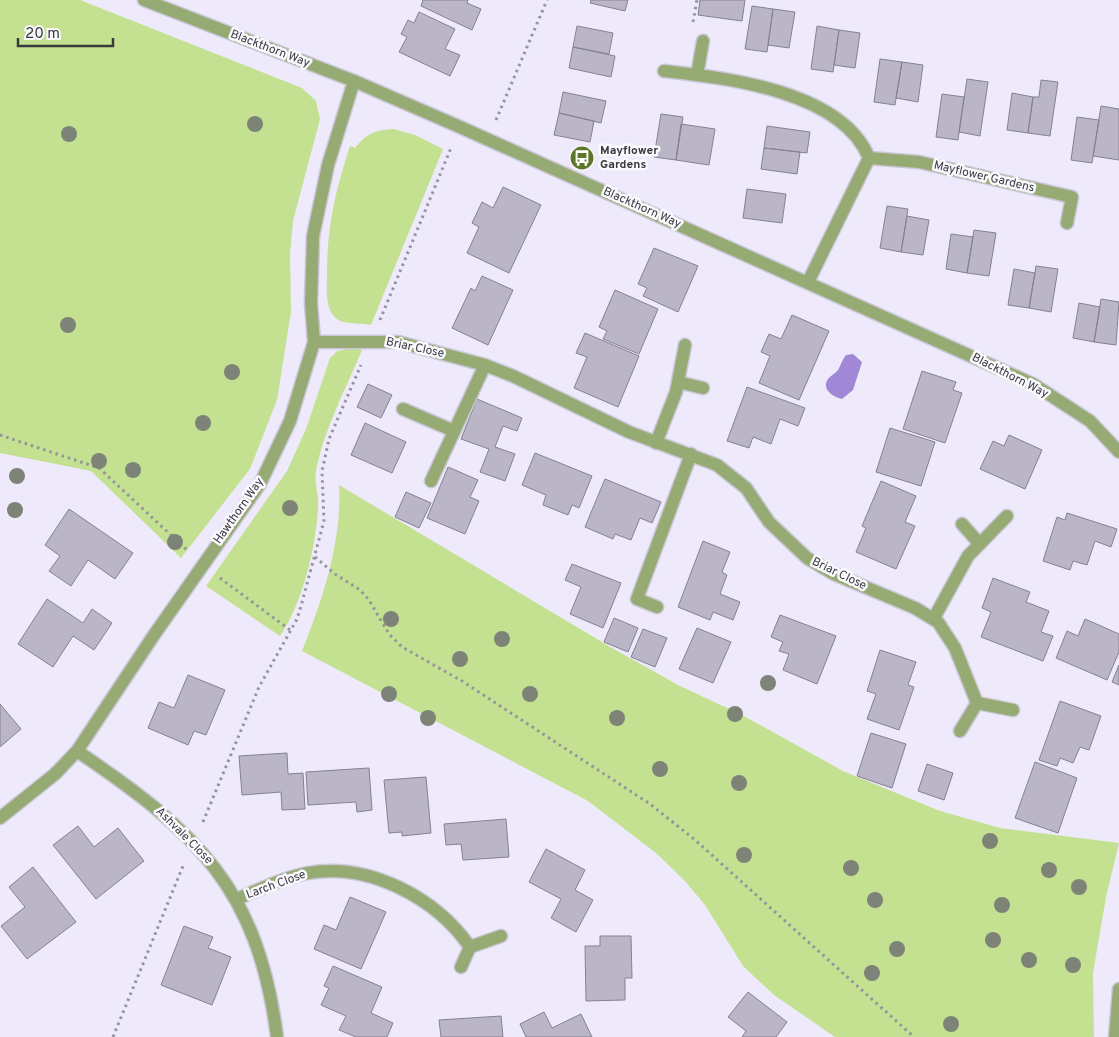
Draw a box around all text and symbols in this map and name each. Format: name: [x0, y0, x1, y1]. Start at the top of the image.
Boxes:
scale bar: [18, 15, 112, 47]
text: 20 m: [25, 25, 60, 44]
street label: Blackthorn Way: [228, 26, 312, 72]
place label: Mayflower Gardens: [600, 143, 658, 173]
bus stop icon: Mayflower Gardens: [569, 145, 595, 171]
street label: Mayflower Gardens: [932, 158, 1036, 196]
street label: Blackthorn Way: [600, 184, 684, 232]
street label: Briar Close: [385, 334, 445, 362]
street label: Blackthorn Way: [969, 350, 1051, 402]
street label: Hawthorn Way: [210, 475, 268, 547]
street label: Briar Close: [809, 554, 869, 594]
street label: Ashvale Close: [152, 804, 216, 868]
street label: Larch Close: [244, 867, 308, 903]

